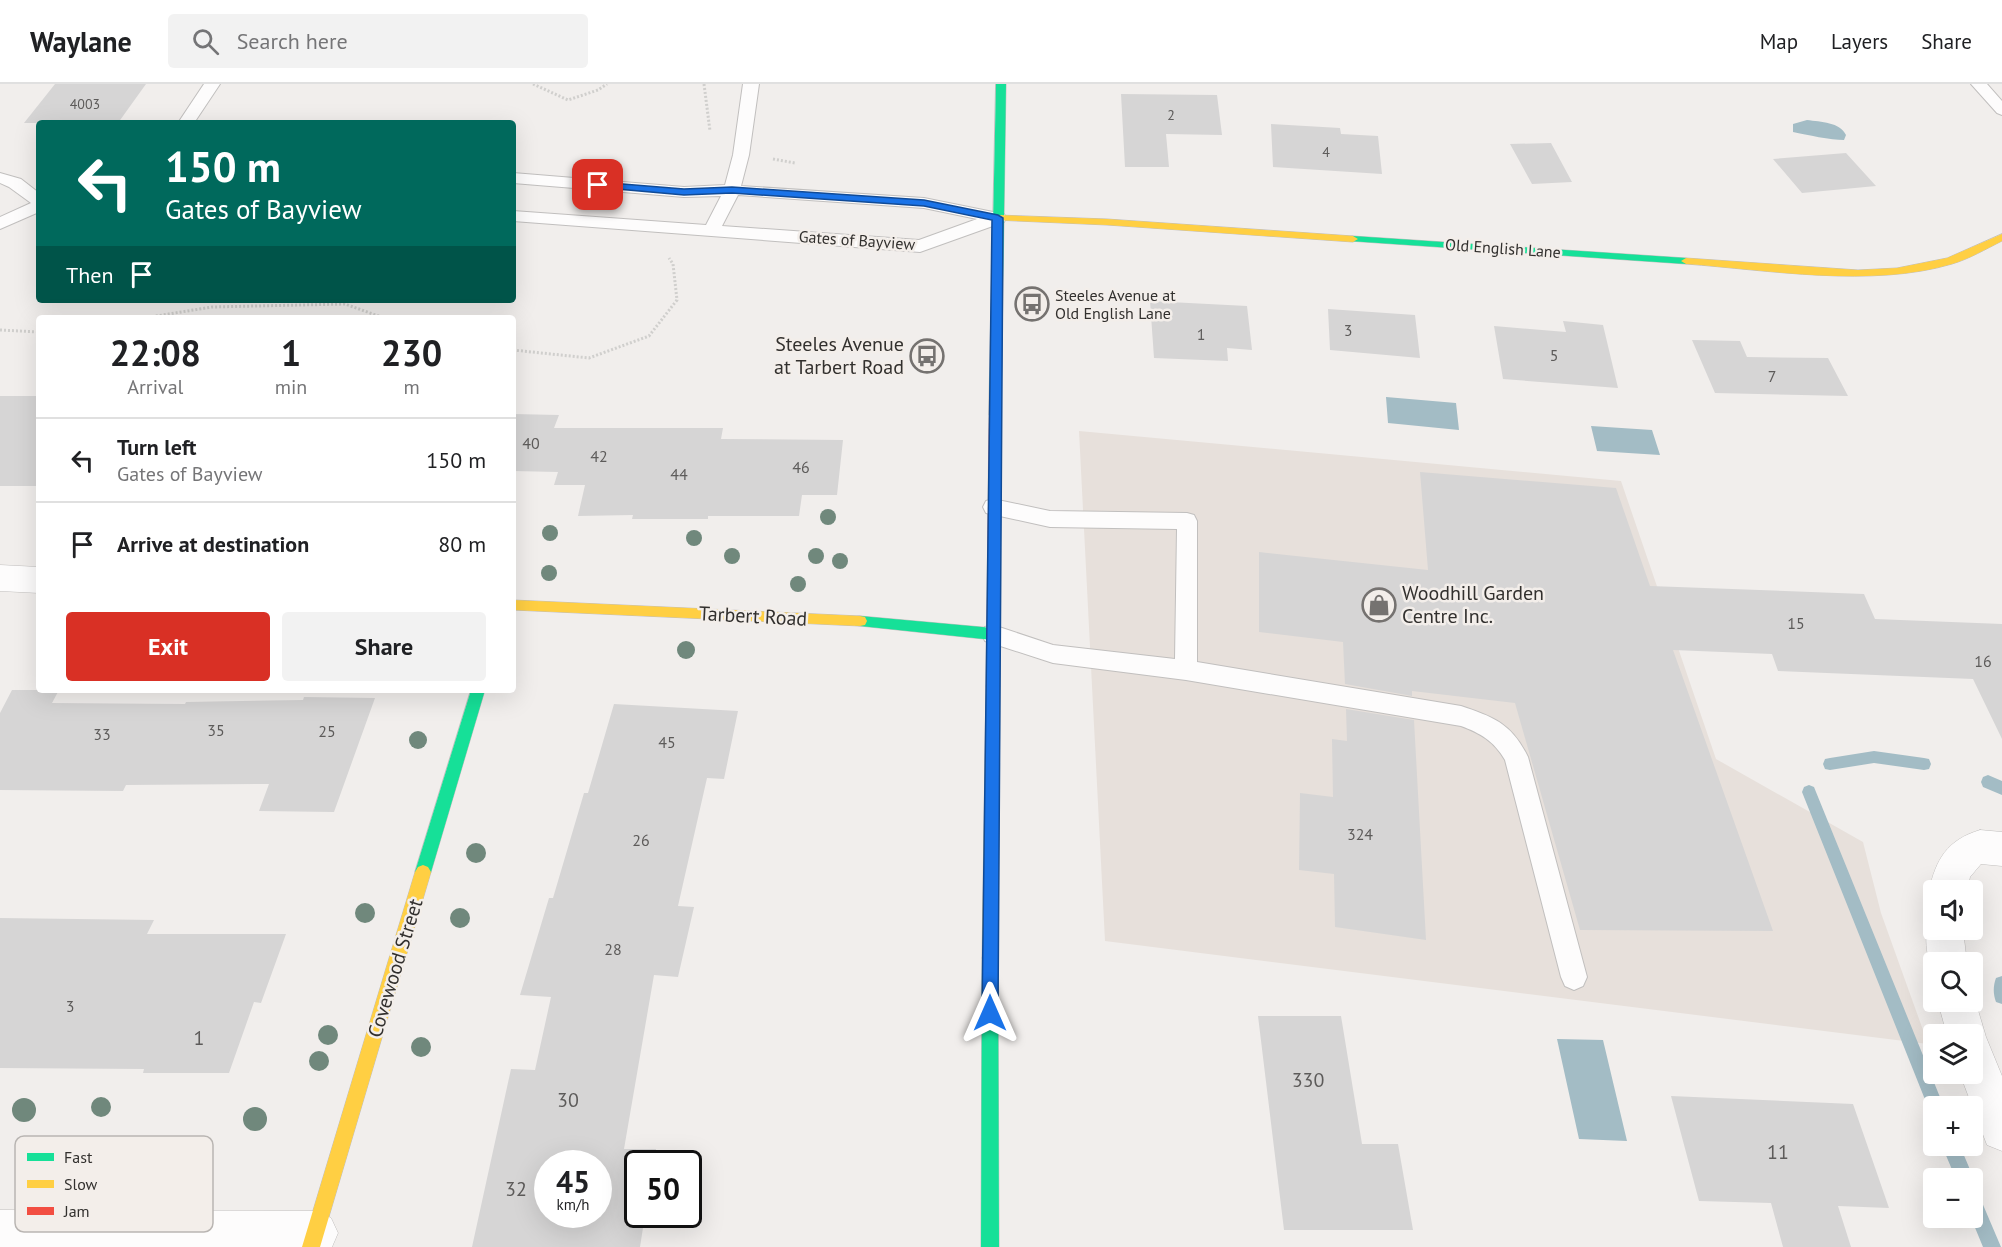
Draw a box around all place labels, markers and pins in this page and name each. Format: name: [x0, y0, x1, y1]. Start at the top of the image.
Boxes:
pin: [572, 159, 623, 210]
place label: Steeles Avenue at Old English Lane: [1055, 285, 1176, 323]
bus stop icon: Steeles Avenue at Old English Lane: [1014, 286, 1050, 322]
place label: Steeles Avenue at Tarbert Road: [774, 331, 904, 380]
bus stop icon: Steeles Avenue at Tarbert Road: [909, 338, 945, 374]
place label: Woodhill Garden Centre Inc.: [1402, 580, 1544, 629]
shop icon: Woodhill Garden Centre Inc.: [1361, 587, 1397, 623]

